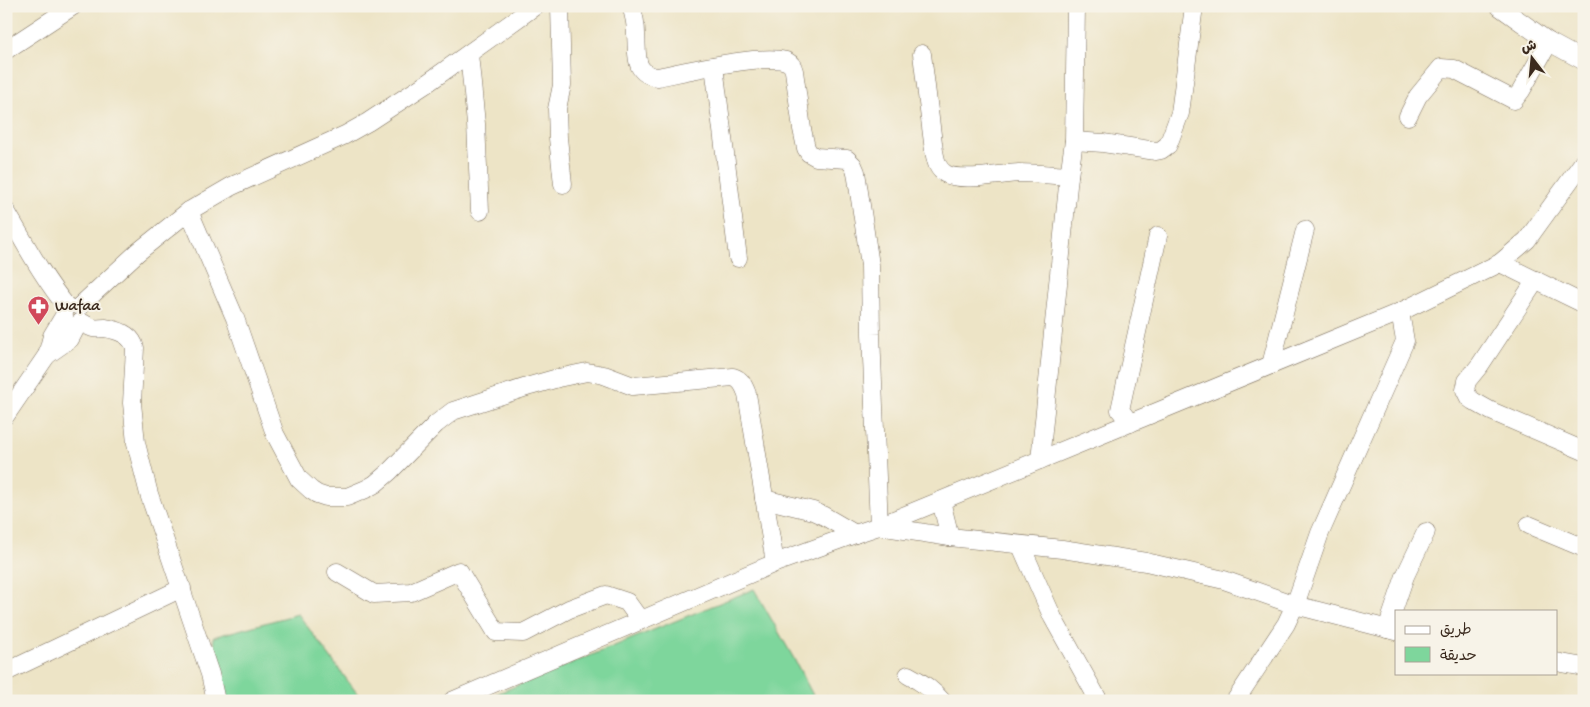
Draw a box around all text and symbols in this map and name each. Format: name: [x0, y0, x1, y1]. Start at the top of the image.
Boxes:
north arrow: [1508, 32, 1558, 82]
text: ش: [1519, 38, 1539, 58]
pharmacy icon: Wafaa: [27, 295, 51, 326]
place label: Wafaa: [55, 298, 101, 317]
legend: [1395, 610, 1558, 674]
text: طريق: [1440, 622, 1472, 640]
text: حديقة: [1440, 648, 1477, 666]

